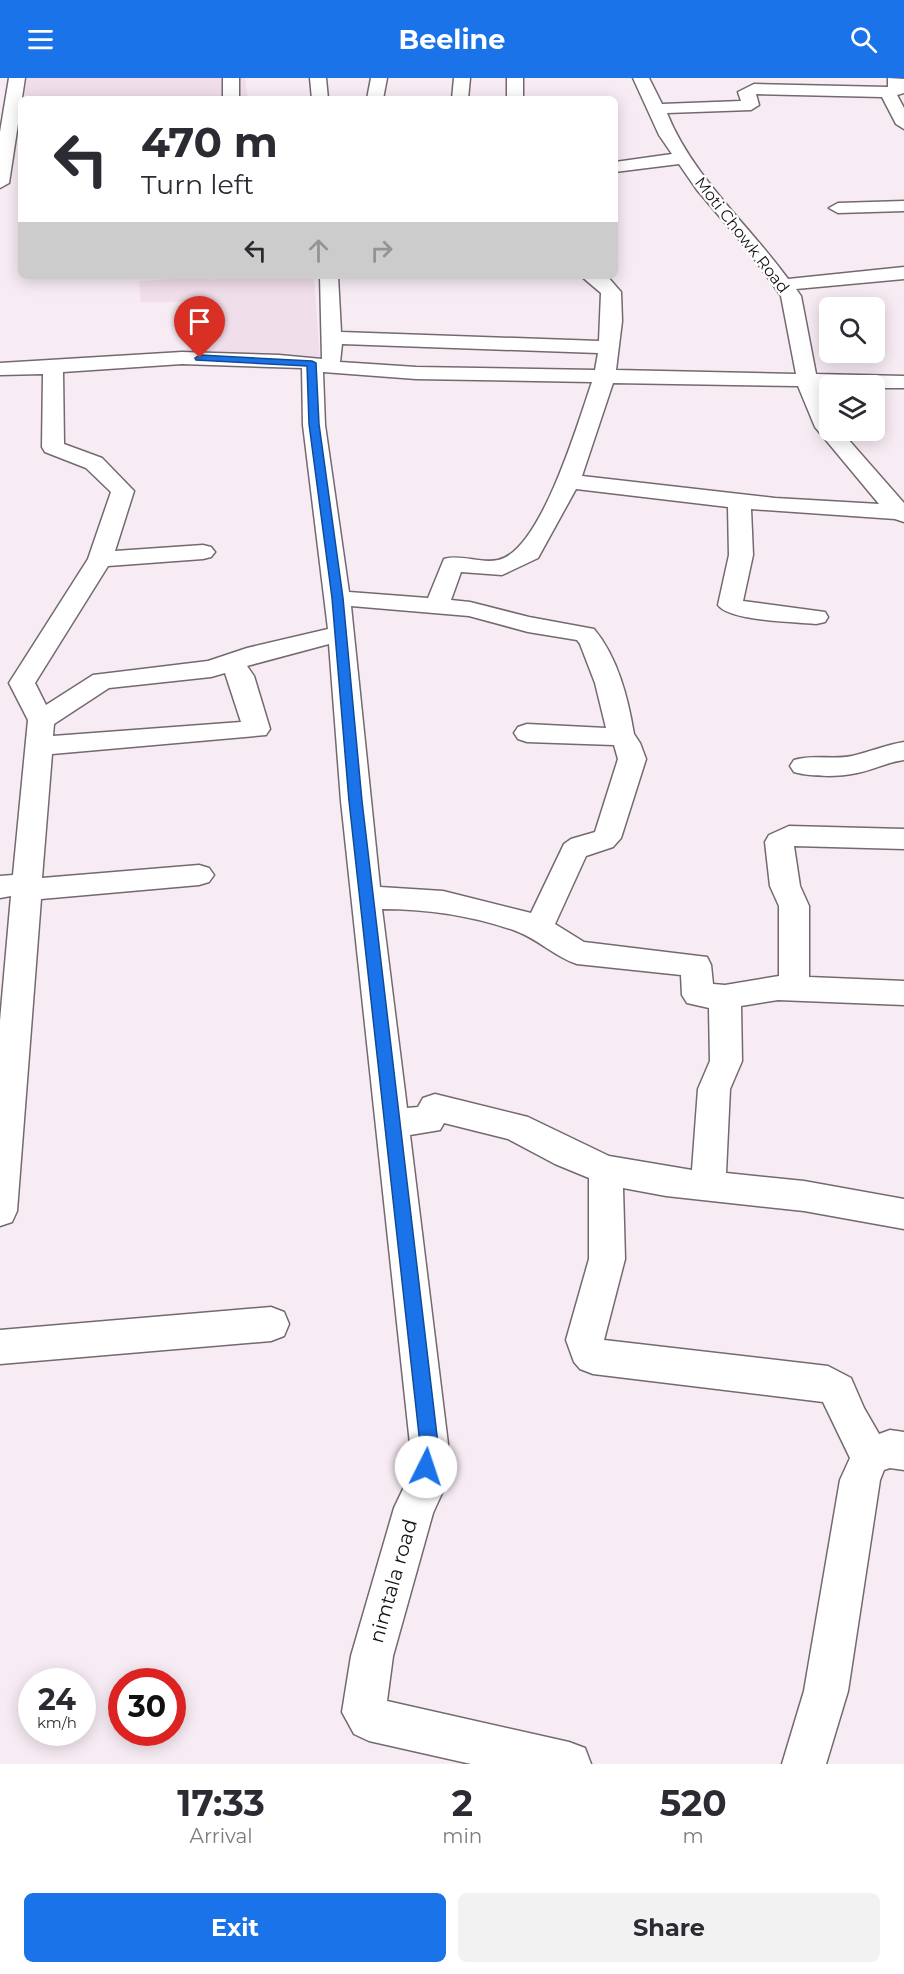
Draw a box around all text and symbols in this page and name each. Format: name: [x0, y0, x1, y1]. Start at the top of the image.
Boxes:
icon: menu: [24, 23, 57, 56]
text: Beeline: [399, 23, 505, 56]
icon: search: [847, 23, 880, 56]
text: 470 m: [141, 116, 278, 168]
icon: left: [42, 120, 120, 198]
text: Turn left: [141, 168, 254, 201]
street label: Moti Chowk Road: [691, 173, 793, 297]
icon: left: [239, 234, 272, 267]
icon: ahead: [302, 234, 335, 267]
icon: right: [365, 234, 398, 267]
pin: [174, 296, 225, 358]
map controls: [819, 297, 885, 441]
button: search: [819, 297, 885, 363]
icon: arrive: [183, 305, 216, 338]
button: layers: [819, 375, 885, 441]
position arrow: [394, 1435, 458, 1499]
street label: nimtala road: [364, 1516, 422, 1646]
speed limit sign: 30: [108, 1668, 186, 1746]
text: 24: [38, 1681, 76, 1718]
text: km/h: [37, 1713, 77, 1732]
text: 17:33: [177, 1781, 265, 1825]
text: 2: [452, 1781, 473, 1825]
text: 520: [660, 1781, 727, 1825]
text: Arrival: [190, 1824, 253, 1848]
text: min: [442, 1824, 482, 1848]
text: m: [683, 1824, 704, 1848]
button: Exit: [24, 1893, 446, 1962]
button: Share: [458, 1893, 880, 1962]

